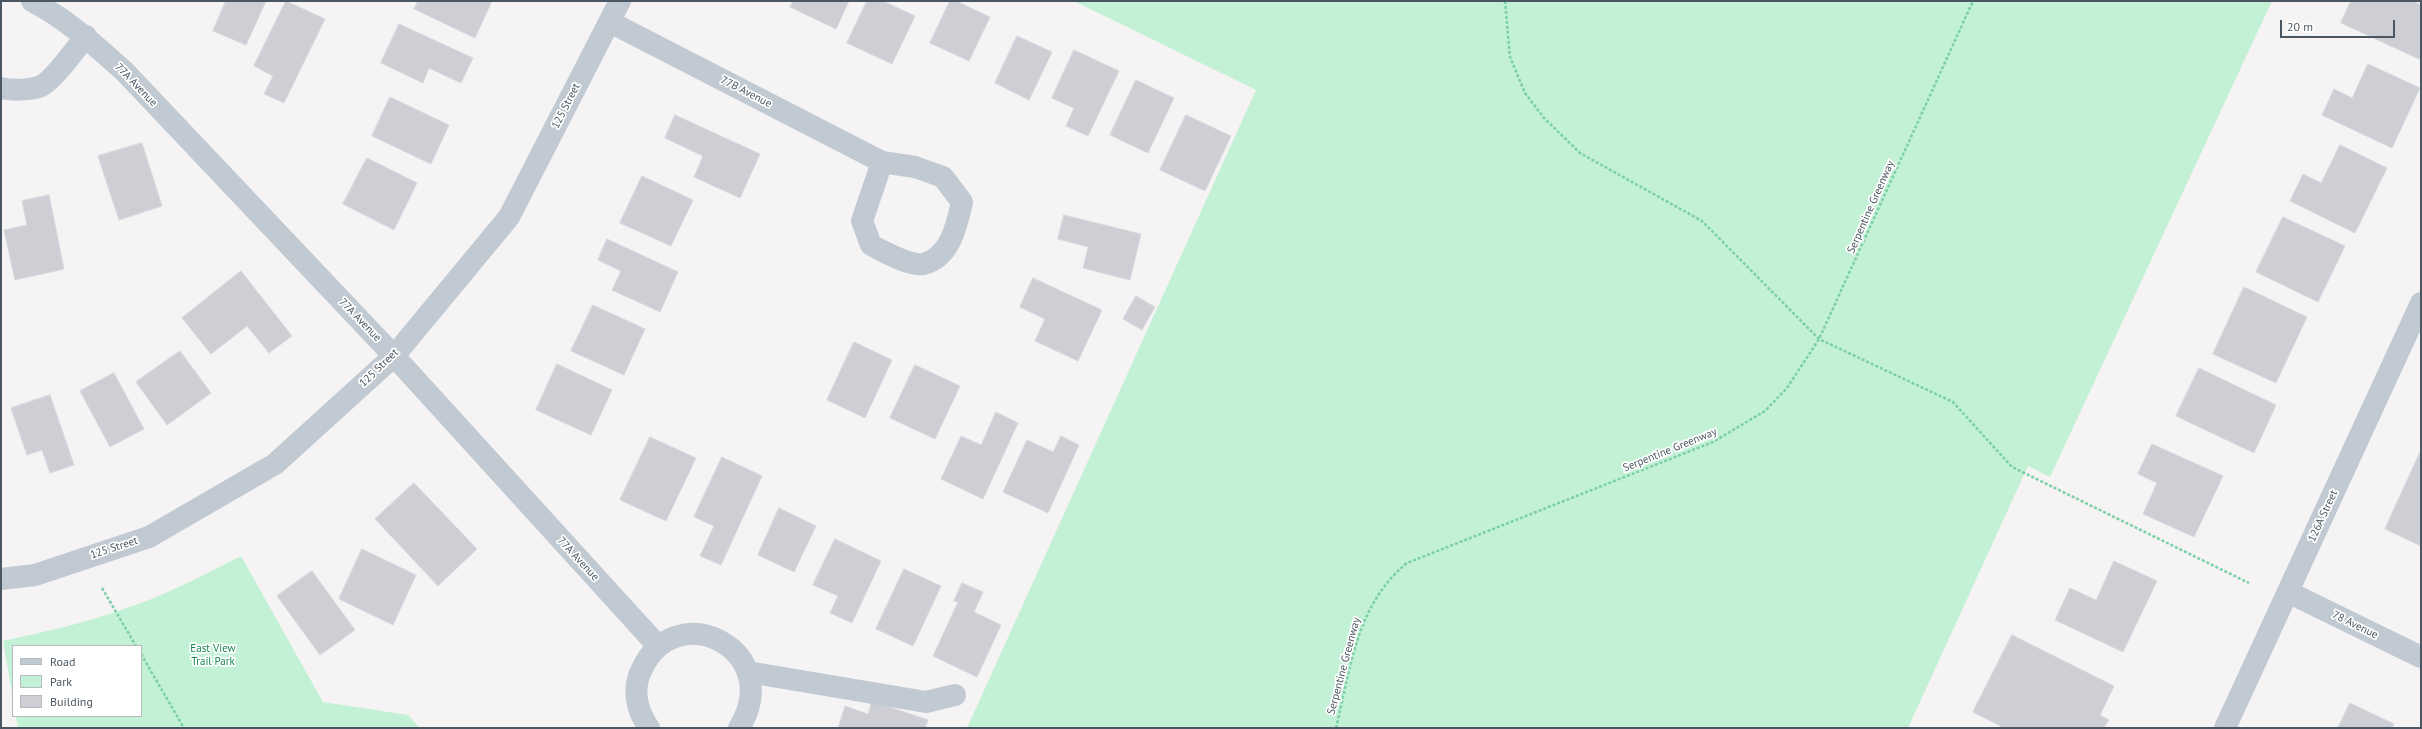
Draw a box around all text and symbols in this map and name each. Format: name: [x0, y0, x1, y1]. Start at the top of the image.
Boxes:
scale bar: [2282, 12, 2397, 38]
text: 20 m: [2287, 19, 2313, 34]
street label: 77A Avenue: [112, 61, 160, 109]
street label: 77B Avenue: [718, 73, 774, 111]
street label: 125 Street: [549, 81, 583, 131]
street label: Serpentine Greenway: [1845, 159, 1897, 255]
street label: 77A Avenue: [336, 296, 384, 344]
street label: 125 Street: [357, 346, 401, 390]
street label: Serpentine Greenway: [1621, 425, 1719, 475]
street label: 126A Street: [2305, 488, 2341, 544]
street label: 125 Street: [89, 534, 139, 562]
street label: 77A Avenue: [554, 534, 602, 584]
street label: 78 Avenue: [2330, 608, 2380, 642]
street label: Serpentine Greenway: [1325, 616, 1363, 716]
park label: East View Trail Park: [190, 642, 236, 668]
legend: [12, 645, 142, 717]
text: Road: [50, 654, 75, 669]
text: Park: [50, 674, 72, 689]
text: Building: [50, 694, 93, 709]

